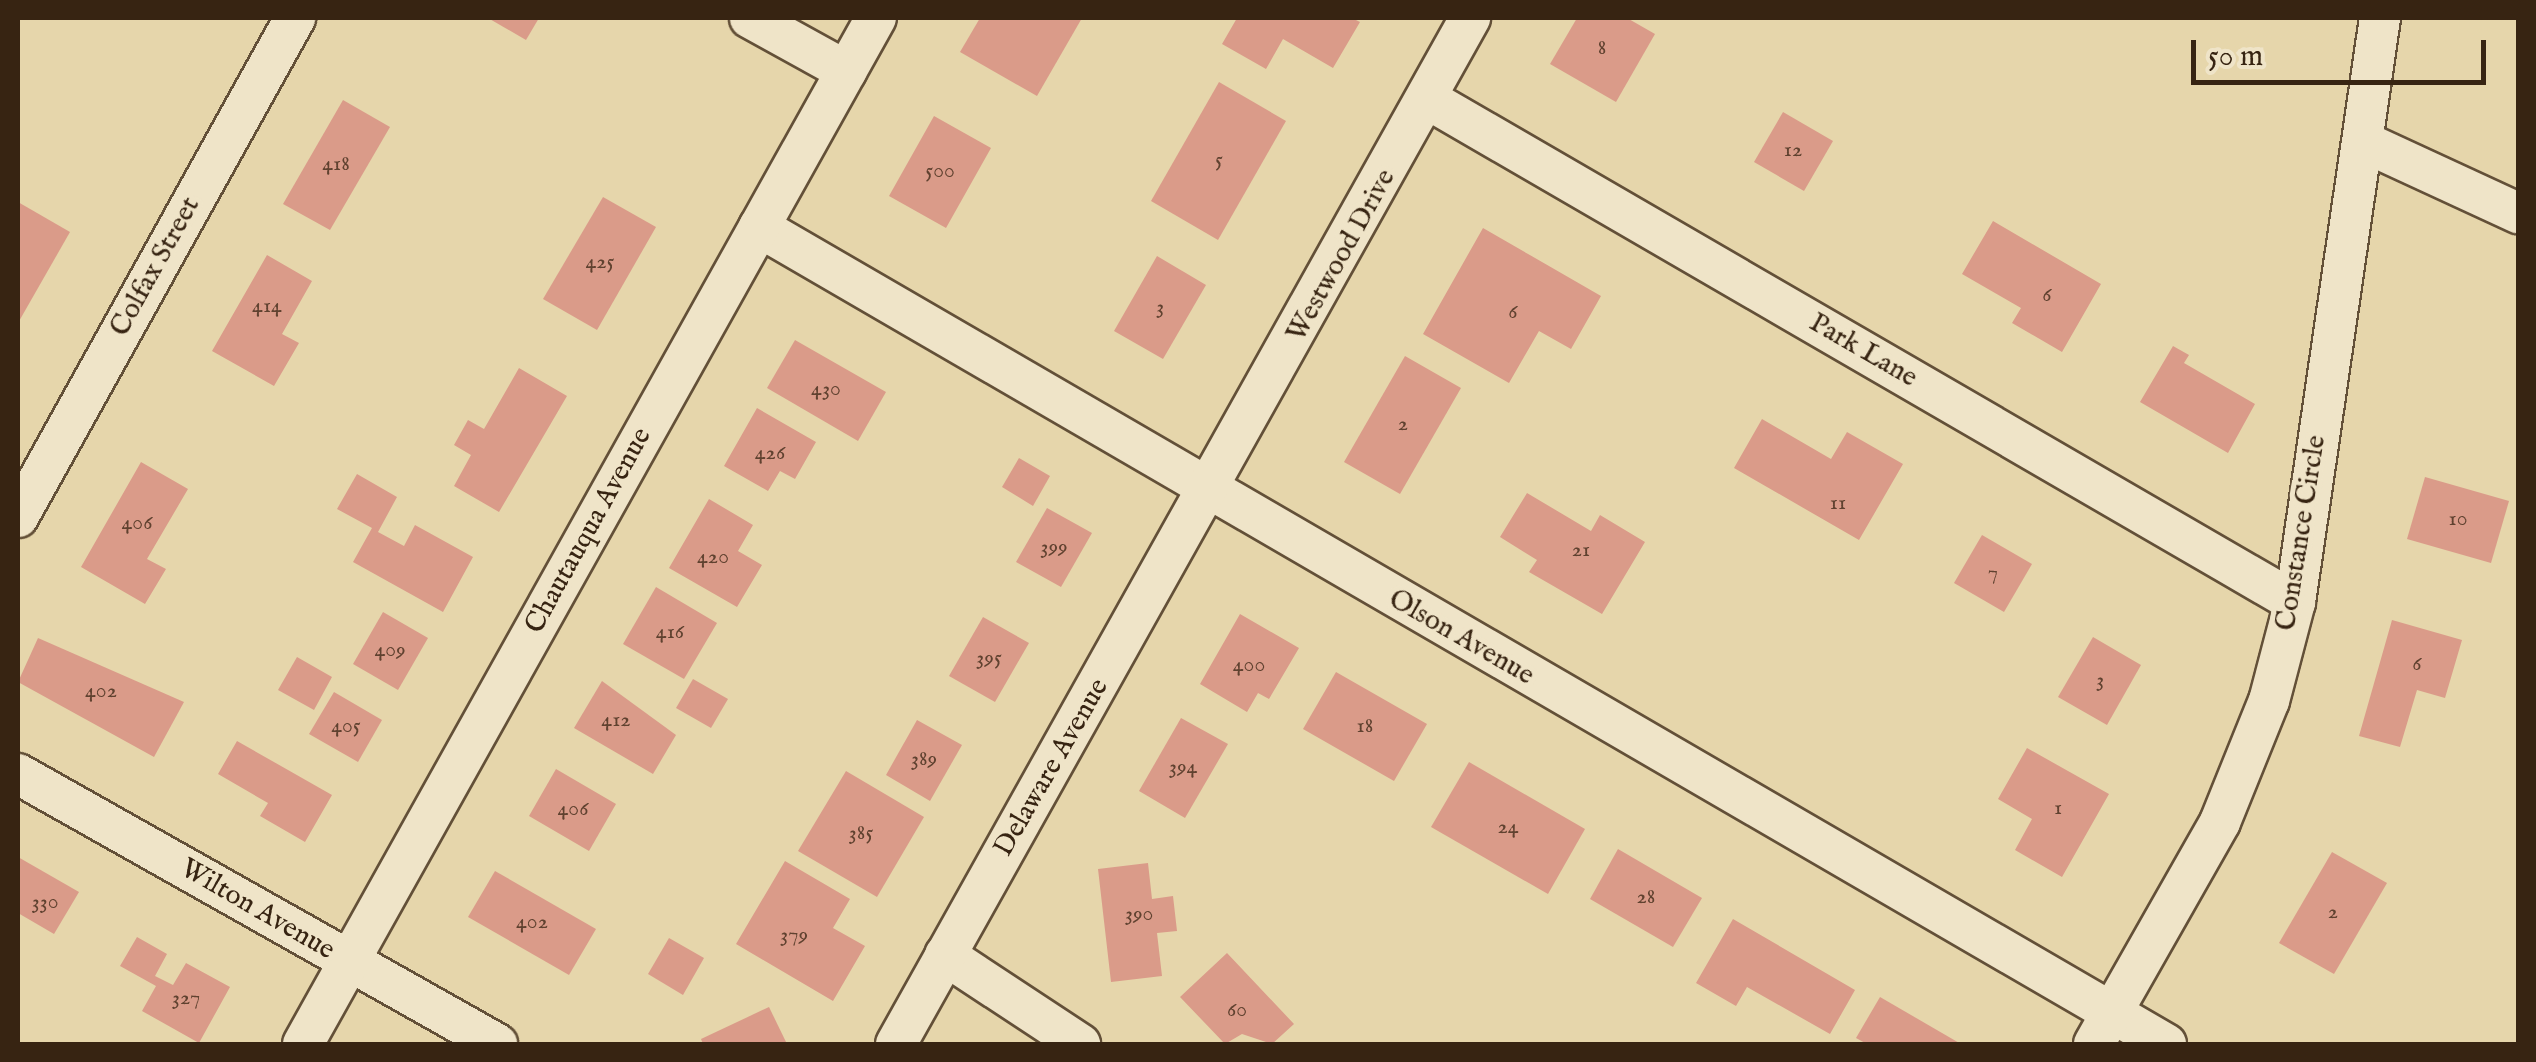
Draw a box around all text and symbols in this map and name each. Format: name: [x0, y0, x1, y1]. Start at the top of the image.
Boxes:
scale bar: [2196, 20, 2491, 82]
house number: 8: [1598, 36, 1606, 62]
text: 50 m: [2208, 38, 2263, 76]
house number: 12: [1784, 138, 1802, 164]
house number: 5: [1215, 148, 1223, 174]
house number: 418: [322, 152, 350, 178]
house number: 500: [925, 159, 955, 185]
street label: Westwood Drive: [1281, 164, 1403, 348]
street label: Colfax Street: [104, 191, 208, 343]
house number: 425: [585, 250, 615, 276]
house number: 6: [2042, 283, 2052, 309]
house number: 414: [252, 294, 282, 320]
house number: 3: [1156, 295, 1164, 321]
house number: 6: [1508, 300, 1518, 326]
street label: Park Lane: [1803, 307, 1923, 395]
house number: 430: [811, 377, 841, 403]
house number: 2: [1398, 412, 1408, 438]
street label: Chautauqua Avenue: [519, 422, 659, 640]
street label: Constance Circle: [2270, 433, 2334, 633]
house number: 426: [755, 441, 785, 467]
house number: 11: [1830, 491, 1846, 517]
house number: 10: [2449, 507, 2467, 533]
house number: 406: [122, 511, 152, 537]
house number: 399: [1040, 535, 1068, 561]
house number: 21: [1572, 538, 1590, 564]
house number: 420: [697, 545, 729, 571]
house number: 7: [1988, 561, 1998, 587]
street label: Olson Avenue: [1382, 583, 1540, 693]
house number: 416: [656, 620, 684, 646]
house number: 409: [374, 638, 406, 664]
house number: 395: [976, 646, 1002, 672]
house number: 6: [2412, 652, 2422, 678]
house number: 400: [1233, 653, 1265, 679]
house number: 3: [2096, 668, 2104, 694]
street label: Delaware Avenue: [987, 673, 1117, 863]
house number: 402: [85, 679, 117, 705]
house number: 412: [601, 708, 631, 734]
house number: 405: [331, 714, 361, 740]
house number: 18: [1357, 714, 1373, 740]
house number: 389: [911, 747, 937, 773]
house number: 394: [1169, 755, 1197, 781]
house number: 1: [2054, 796, 2062, 822]
house number: 406: [558, 797, 588, 823]
house number: 24: [1497, 815, 1519, 841]
house number: 385: [849, 821, 873, 847]
street label: Wilton Avenue: [174, 852, 340, 968]
house number: 28: [1637, 885, 1655, 911]
house number: 330: [31, 890, 59, 916]
house number: 2: [2328, 900, 2338, 926]
house number: 390: [1125, 902, 1153, 928]
house number: 402: [516, 910, 548, 936]
house number: 379: [780, 923, 808, 949]
house number: 327: [172, 986, 200, 1012]
house number: 60: [1227, 998, 1247, 1024]

